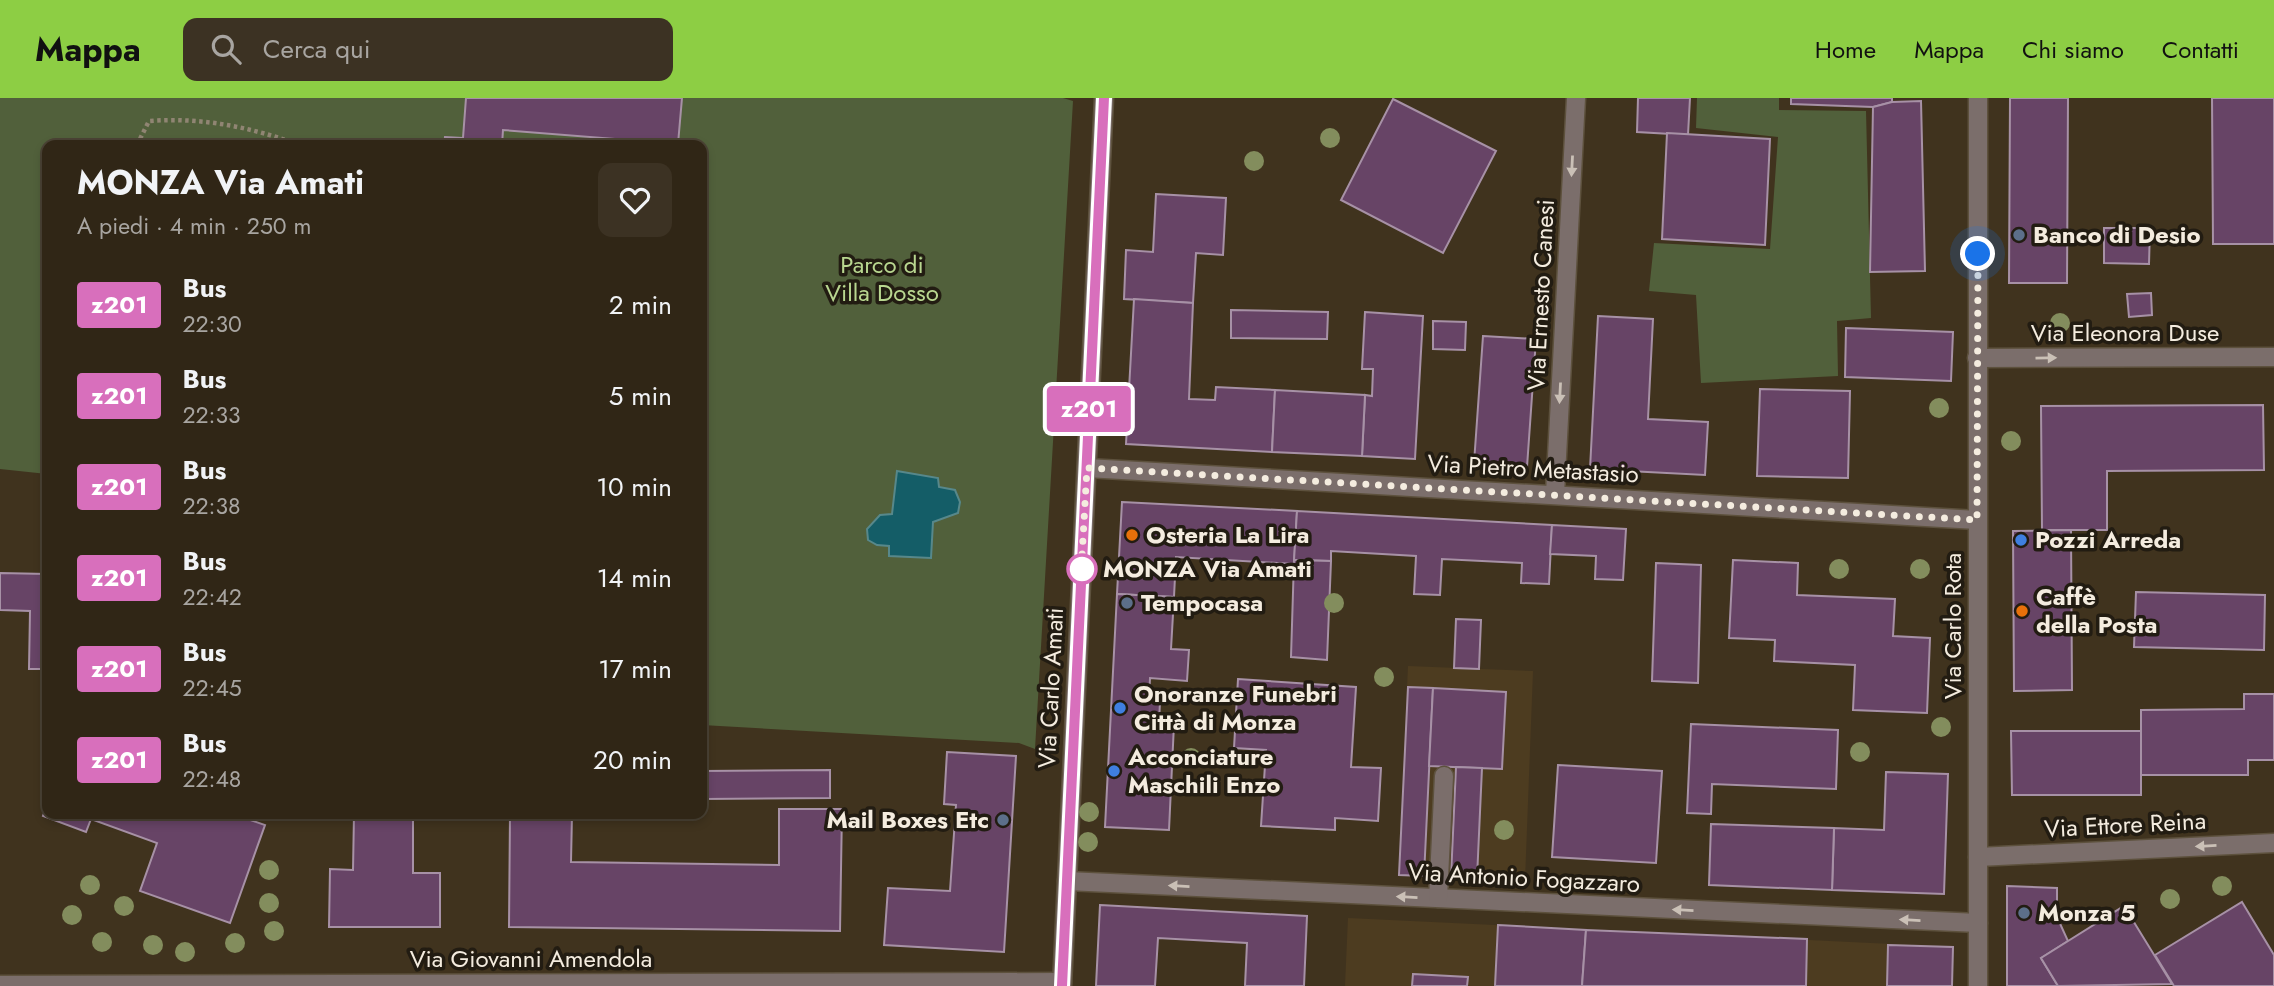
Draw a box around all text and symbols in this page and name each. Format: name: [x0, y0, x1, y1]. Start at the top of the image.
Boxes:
search box: [183, 18, 673, 81]
text: Mappa: [35, 26, 141, 73]
icon: search: [207, 30, 245, 68]
text: Cerca qui: [263, 30, 370, 68]
text: Home: [1815, 32, 1876, 67]
text: Mappa: [1914, 32, 1984, 67]
text: Chi siamo: [2022, 32, 2124, 67]
text: Contatti: [2162, 32, 2239, 67]
one-way arrow: [1567, 155, 1578, 177]
text: MONZA Via Amati: [77, 159, 364, 206]
button: heart: [598, 163, 672, 237]
street label: Via Ernesto Canesi: [1518, 198, 1563, 392]
text: A piedi · 4 min · 250 m: [77, 209, 312, 243]
place label: Banco di Desio: [2033, 217, 2201, 252]
marker: Banco di Desio: [2011, 227, 2027, 243]
your location: [1960, 236, 1995, 271]
park label: Parco di Villa Dosso: [825, 247, 939, 310]
text: Bus: [182, 269, 226, 307]
text: 2 min: [609, 286, 672, 324]
text: z201: [91, 287, 147, 322]
text: 22:30: [182, 307, 242, 341]
street label: Via Eleonora Duse: [2031, 315, 2219, 350]
one-way arrow: [2035, 352, 2057, 364]
text: Bus: [182, 360, 226, 398]
text: 5 min: [609, 377, 672, 415]
text: z201: [91, 378, 147, 413]
one-way arrow: [1555, 383, 1566, 405]
line badge: z201: [1040, 386, 1138, 432]
text: z201: [1061, 391, 1117, 426]
text: 22:33: [182, 398, 241, 432]
street label: Via Pietro Metastasio: [1426, 445, 1640, 492]
text: Bus: [182, 451, 226, 489]
text: 10 min: [596, 468, 672, 506]
text: z201: [91, 469, 147, 504]
text: 22:38: [182, 489, 241, 523]
place label: Osteria La Lira: [1146, 517, 1310, 552]
place label: Pozzi Arreda: [2035, 522, 2181, 557]
marker: Osteria La Lira: [1124, 527, 1140, 543]
marker: Pozzi Arreda: [2013, 532, 2029, 548]
text: Bus: [182, 542, 226, 580]
place label: MONZA Via Amati: [1103, 551, 1312, 586]
street label: Via Carlo Rota: [1935, 553, 1970, 699]
marker: MONZA Via Amati: [1067, 554, 1097, 584]
text: 14 min: [597, 559, 672, 597]
text: z201: [91, 560, 147, 595]
place label: Caffè della Posta: [2036, 579, 2158, 642]
text: 22:42: [182, 580, 242, 614]
place label: Tempocasa: [1141, 585, 1263, 620]
marker: Tempocasa: [1119, 595, 1135, 611]
marker: Caffè della Posta: [2014, 603, 2030, 619]
street label: Via Carlo Amati: [1029, 607, 1072, 769]
text: Bus: [182, 633, 226, 671]
text: 17 min: [598, 650, 672, 688]
text: z201: [91, 651, 147, 686]
text: 22:45: [182, 671, 242, 705]
place label: Onoranze Funebri Città di Monza: [1134, 676, 1337, 739]
marker: Onoranze Funebri Città di Monza: [1112, 700, 1128, 716]
text: Bus: [182, 724, 226, 762]
place label: Acconciature Maschili Enzo: [1127, 739, 1280, 802]
text: 20 min: [593, 741, 672, 779]
text: z201: [91, 742, 147, 777]
text: 22:48: [182, 762, 241, 796]
marker: Acconciature Maschili Enzo: [1106, 763, 1122, 779]
place label: Mail Boxes Etc: [826, 802, 989, 837]
street label: Via Ettore Reina: [2043, 803, 2207, 846]
marker: Mail Boxes Etc: [995, 812, 1011, 828]
one-way arrow: [2195, 841, 2217, 852]
street label: Via Antonio Fogazzaro: [1407, 854, 1641, 901]
one-way arrow: [1168, 880, 1190, 891]
one-way arrow: [1395, 891, 1417, 902]
place label: Monza 5: [2038, 895, 2136, 930]
one-way arrow: [1671, 904, 1693, 915]
marker: Monza 5: [2016, 905, 2032, 921]
one-way arrow: [1899, 915, 1921, 926]
street label: Via Giovanni Amendola: [410, 941, 652, 976]

